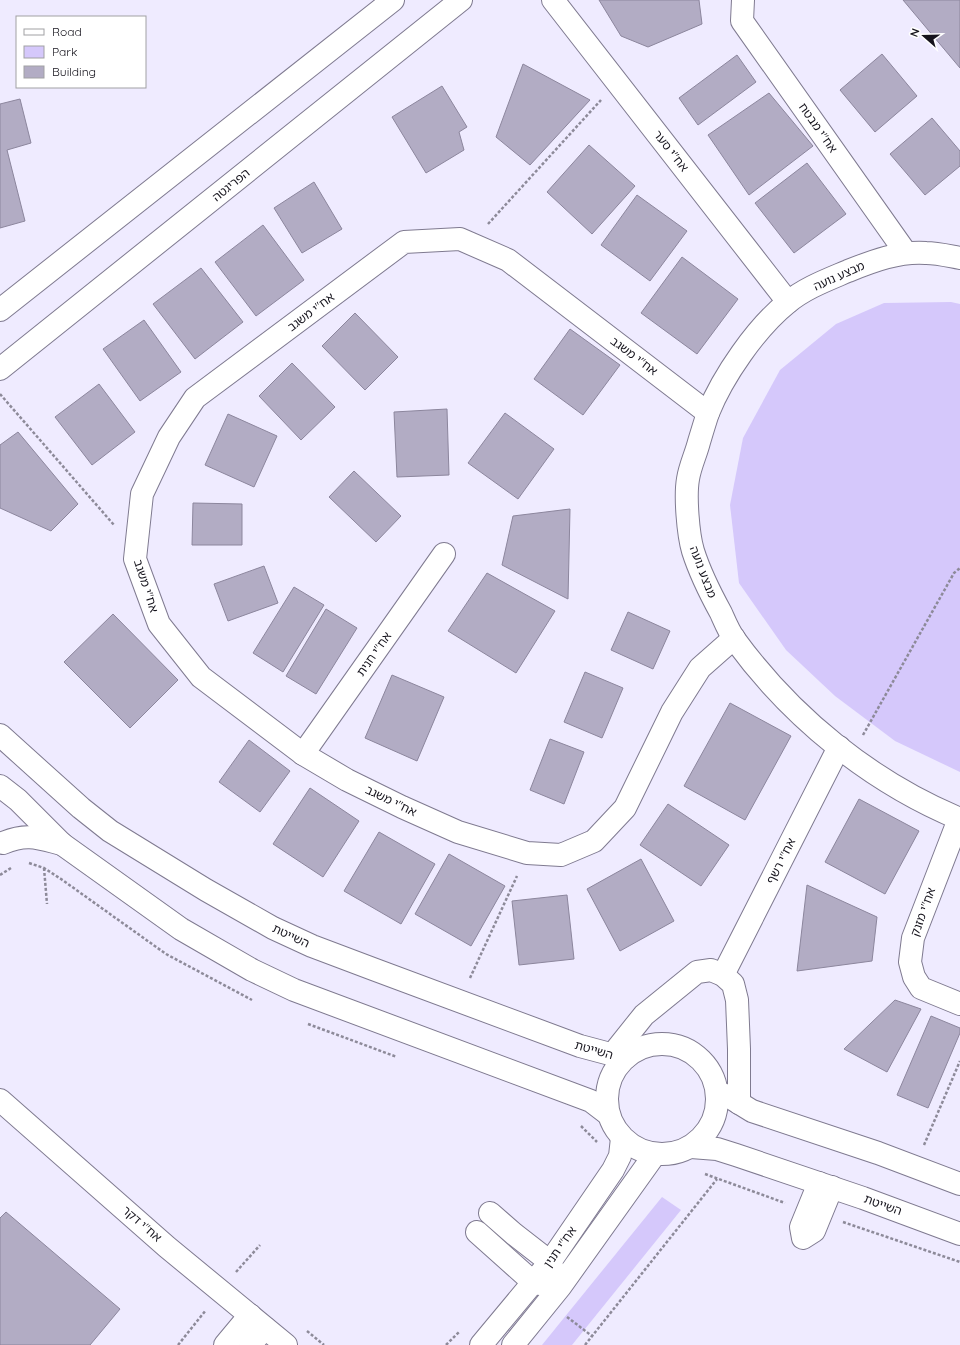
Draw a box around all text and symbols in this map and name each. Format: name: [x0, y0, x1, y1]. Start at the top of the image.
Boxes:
legend: [16, 16, 146, 88]
north arrow: [904, 16, 944, 56]
text: Road: [52, 24, 82, 39]
text: N: [907, 26, 923, 39]
text: Park: [52, 44, 77, 59]
text: Building: [52, 64, 96, 79]
street label: אח"י מבטח: [796, 100, 841, 156]
street label: אח"י סער: [651, 127, 692, 175]
street label: הפריגטה: [209, 165, 252, 204]
street label: מבצע נועה: [811, 258, 867, 294]
street label: אח"י משגב: [284, 289, 338, 334]
street label: אח"י משגב: [608, 333, 661, 378]
street label: מבצע נועה: [687, 544, 720, 600]
street label: אח"י משגב: [131, 557, 162, 615]
street label: אח"י חנית: [353, 628, 395, 679]
street label: אח"י משגב: [363, 782, 420, 820]
street label: אח"י רשף: [763, 835, 799, 886]
street label: אח"י מזנק: [907, 885, 938, 938]
street label: השייטת: [270, 920, 312, 951]
street label: השייטת: [573, 1037, 615, 1062]
street label: השייטת: [862, 1191, 904, 1218]
street label: אח"י דקר: [120, 1202, 165, 1245]
street label: אח"י תנין: [540, 1223, 579, 1270]

